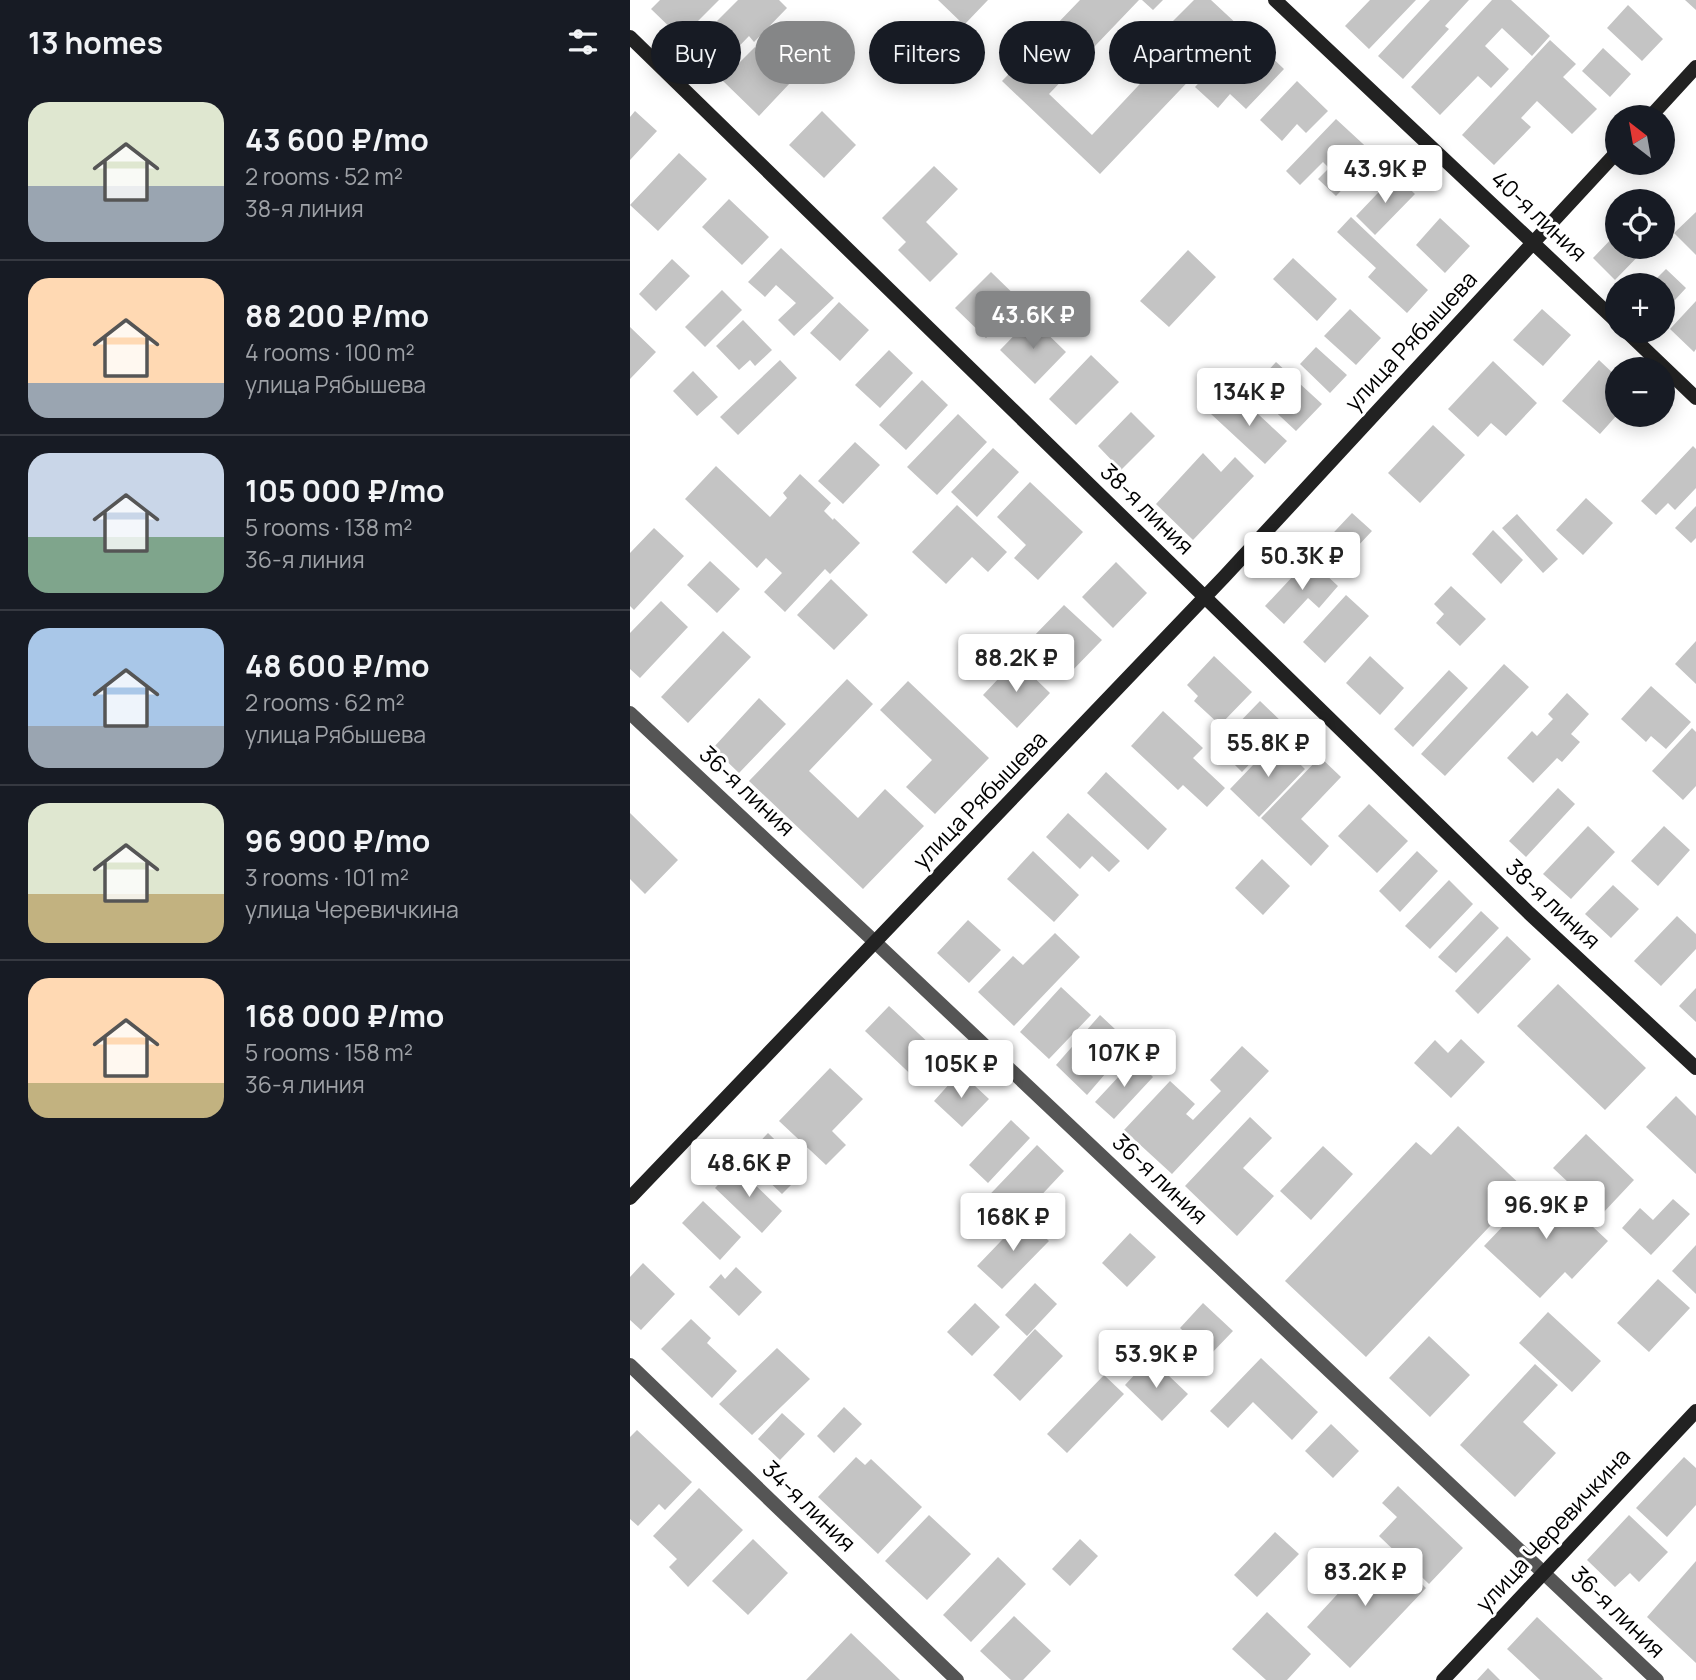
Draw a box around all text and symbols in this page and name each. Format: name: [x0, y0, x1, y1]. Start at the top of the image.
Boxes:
chip: Buy: [651, 21, 741, 84]
chip: Rent: [755, 21, 855, 84]
chip: Filters: [869, 21, 985, 84]
chip: New: [999, 21, 1095, 84]
chip: Apartment: [1109, 21, 1276, 84]
text: 13 homes: [28, 22, 163, 63]
icon: filters: [564, 23, 602, 61]
north arrow: [1605, 105, 1675, 175]
map controls: [1605, 105, 1675, 427]
text: 43 600 ₽/mo: [245, 119, 429, 160]
icon: home: [84, 130, 168, 214]
pin: 43.9K ₽: [1320, 146, 1450, 205]
text: 43.9K ₽: [1343, 152, 1427, 184]
text: 2 rooms · 52 m²: [245, 160, 403, 192]
street label: 40-я линия: [1485, 163, 1595, 268]
button: locate: [1605, 189, 1675, 259]
text: 38-я линия: [245, 192, 364, 224]
street label: улица Рябышева: [1337, 263, 1484, 417]
button: +: [1605, 273, 1675, 343]
pin: 43.6K ₽: [968, 292, 1098, 351]
text: 88 200 ₽/mo: [245, 295, 429, 336]
text: 43.6K ₽: [991, 298, 1075, 330]
icon: home: [84, 306, 168, 390]
text: 4 rooms · 100 m²: [245, 336, 415, 368]
button: −: [1605, 357, 1675, 427]
text: улица Рябышева: [245, 368, 426, 400]
pin: 134K ₽: [1192, 368, 1306, 428]
text: 134K ₽: [1213, 375, 1285, 407]
street label: 38-я линия: [1094, 456, 1202, 561]
text: 105 000 ₽/mo: [245, 470, 445, 511]
icon: home: [84, 481, 168, 565]
text: 5 rooms · 138 m²: [245, 511, 412, 543]
pin: 50.3K ₽: [1237, 532, 1367, 592]
text: 50.3K ₽: [1260, 539, 1344, 571]
text: 36-я линия: [245, 543, 365, 575]
pin: 88.2K ₽: [951, 634, 1081, 694]
text: 88.2K ₽: [974, 641, 1058, 673]
text: 48 600 ₽/mo: [245, 645, 430, 686]
icon: home: [84, 656, 168, 740]
text: 2 rooms · 62 m²: [245, 686, 405, 718]
text: улица Рябышева: [245, 718, 426, 750]
pin: 55.8K ₽: [1203, 720, 1333, 779]
street label: улица Рябышева: [905, 723, 1054, 876]
text: 55.8K ₽: [1227, 726, 1309, 758]
street label: 36-я линия: [693, 738, 802, 843]
text: 96 900 ₽/mo: [245, 820, 430, 861]
icon: home: [84, 831, 168, 915]
street label: 38-я линия: [1499, 851, 1608, 955]
text: 3 rooms · 101 m²: [245, 861, 409, 893]
text: улица Черевичкина: [245, 893, 459, 925]
text: 168 000 ₽/mo: [245, 995, 444, 1036]
icon: home: [84, 1006, 168, 1090]
pin: 107K ₽: [1067, 1030, 1181, 1089]
text: 5 rooms · 158 m²: [245, 1036, 413, 1068]
text: 107K ₽: [1088, 1036, 1160, 1068]
pin: 105K ₽: [904, 1040, 1018, 1100]
text: 105K ₽: [924, 1047, 998, 1079]
text: 36-я линия: [245, 1068, 365, 1100]
street label: 36-я линия: [1106, 1126, 1215, 1231]
pin: 48.6K ₽: [684, 1140, 814, 1199]
text: 48.6K ₽: [707, 1146, 791, 1178]
pin: 96.9K ₽: [1481, 1182, 1611, 1241]
text: 96.9K ₽: [1504, 1188, 1588, 1220]
pin: 168K ₽: [956, 1194, 1070, 1253]
text: 168K ₽: [976, 1200, 1050, 1232]
pin: 53.9K ₽: [1091, 1330, 1221, 1390]
text: 53.9K ₽: [1115, 1337, 1197, 1369]
street label: улица Черевичкина: [1468, 1440, 1637, 1618]
street label: 34-я линия: [756, 1452, 864, 1558]
pin: 83.2K ₽: [1300, 1548, 1430, 1608]
text: 83.2K ₽: [1324, 1555, 1406, 1587]
street label: 36-я линия: [1565, 1558, 1673, 1664]

